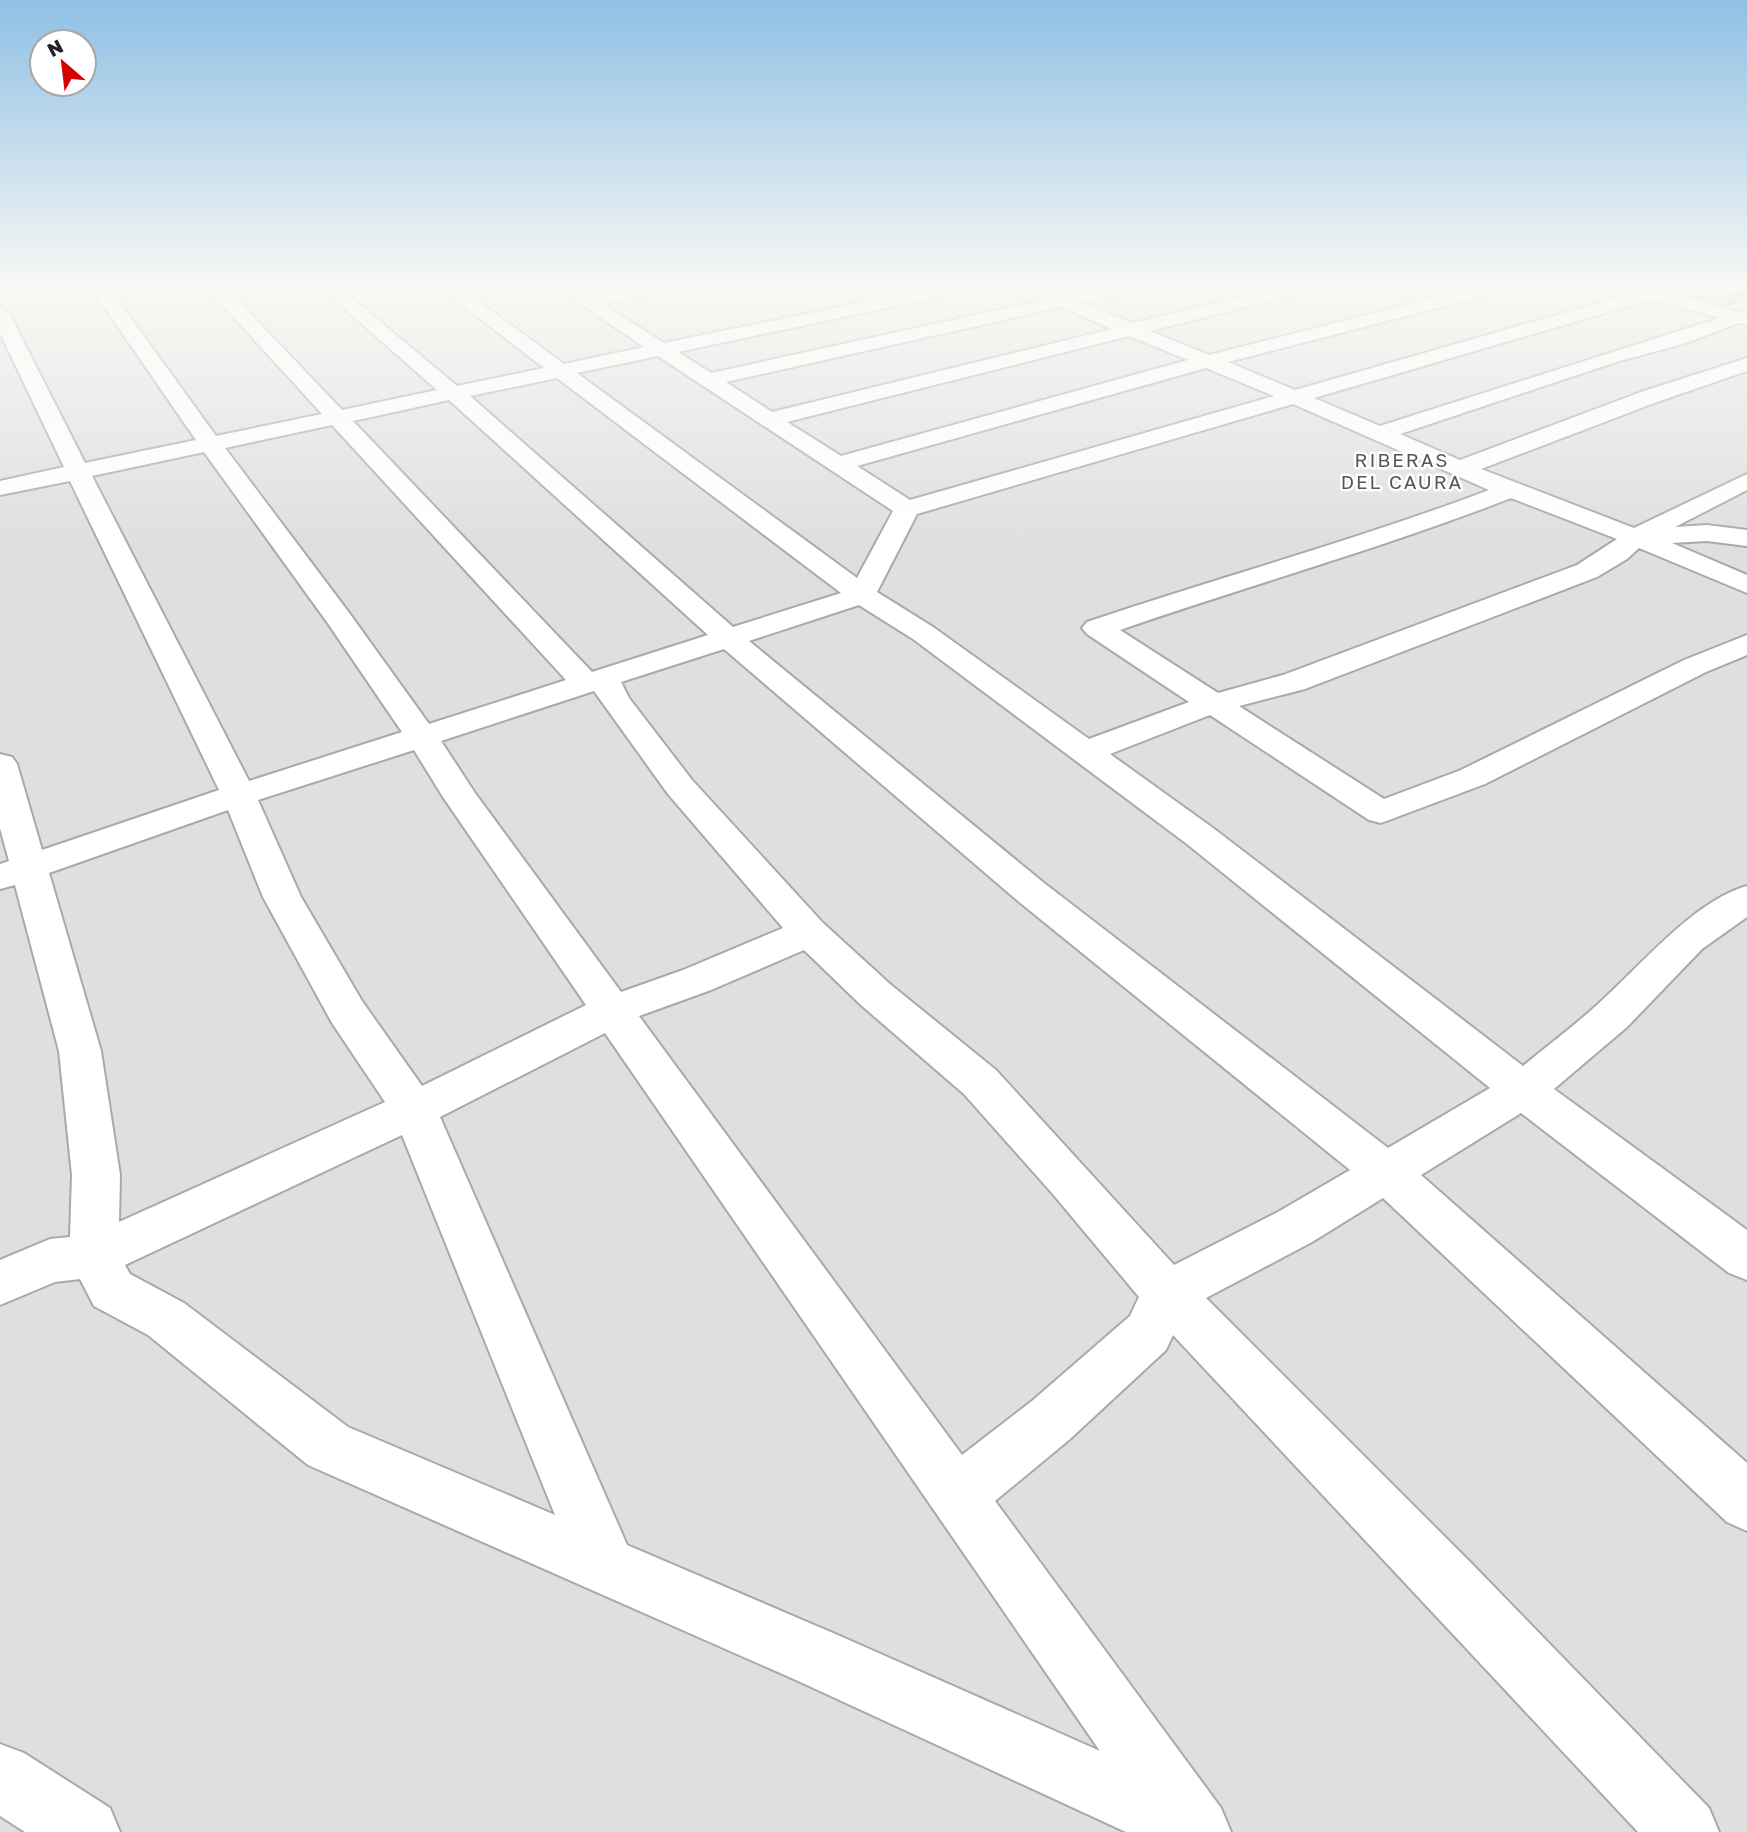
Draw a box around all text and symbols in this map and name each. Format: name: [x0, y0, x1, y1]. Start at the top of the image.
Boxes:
north arrow: [28, 28, 98, 98]
text: N: [43, 34, 67, 61]
district label: RIBERAS DEL CAURA: [1341, 448, 1463, 493]

